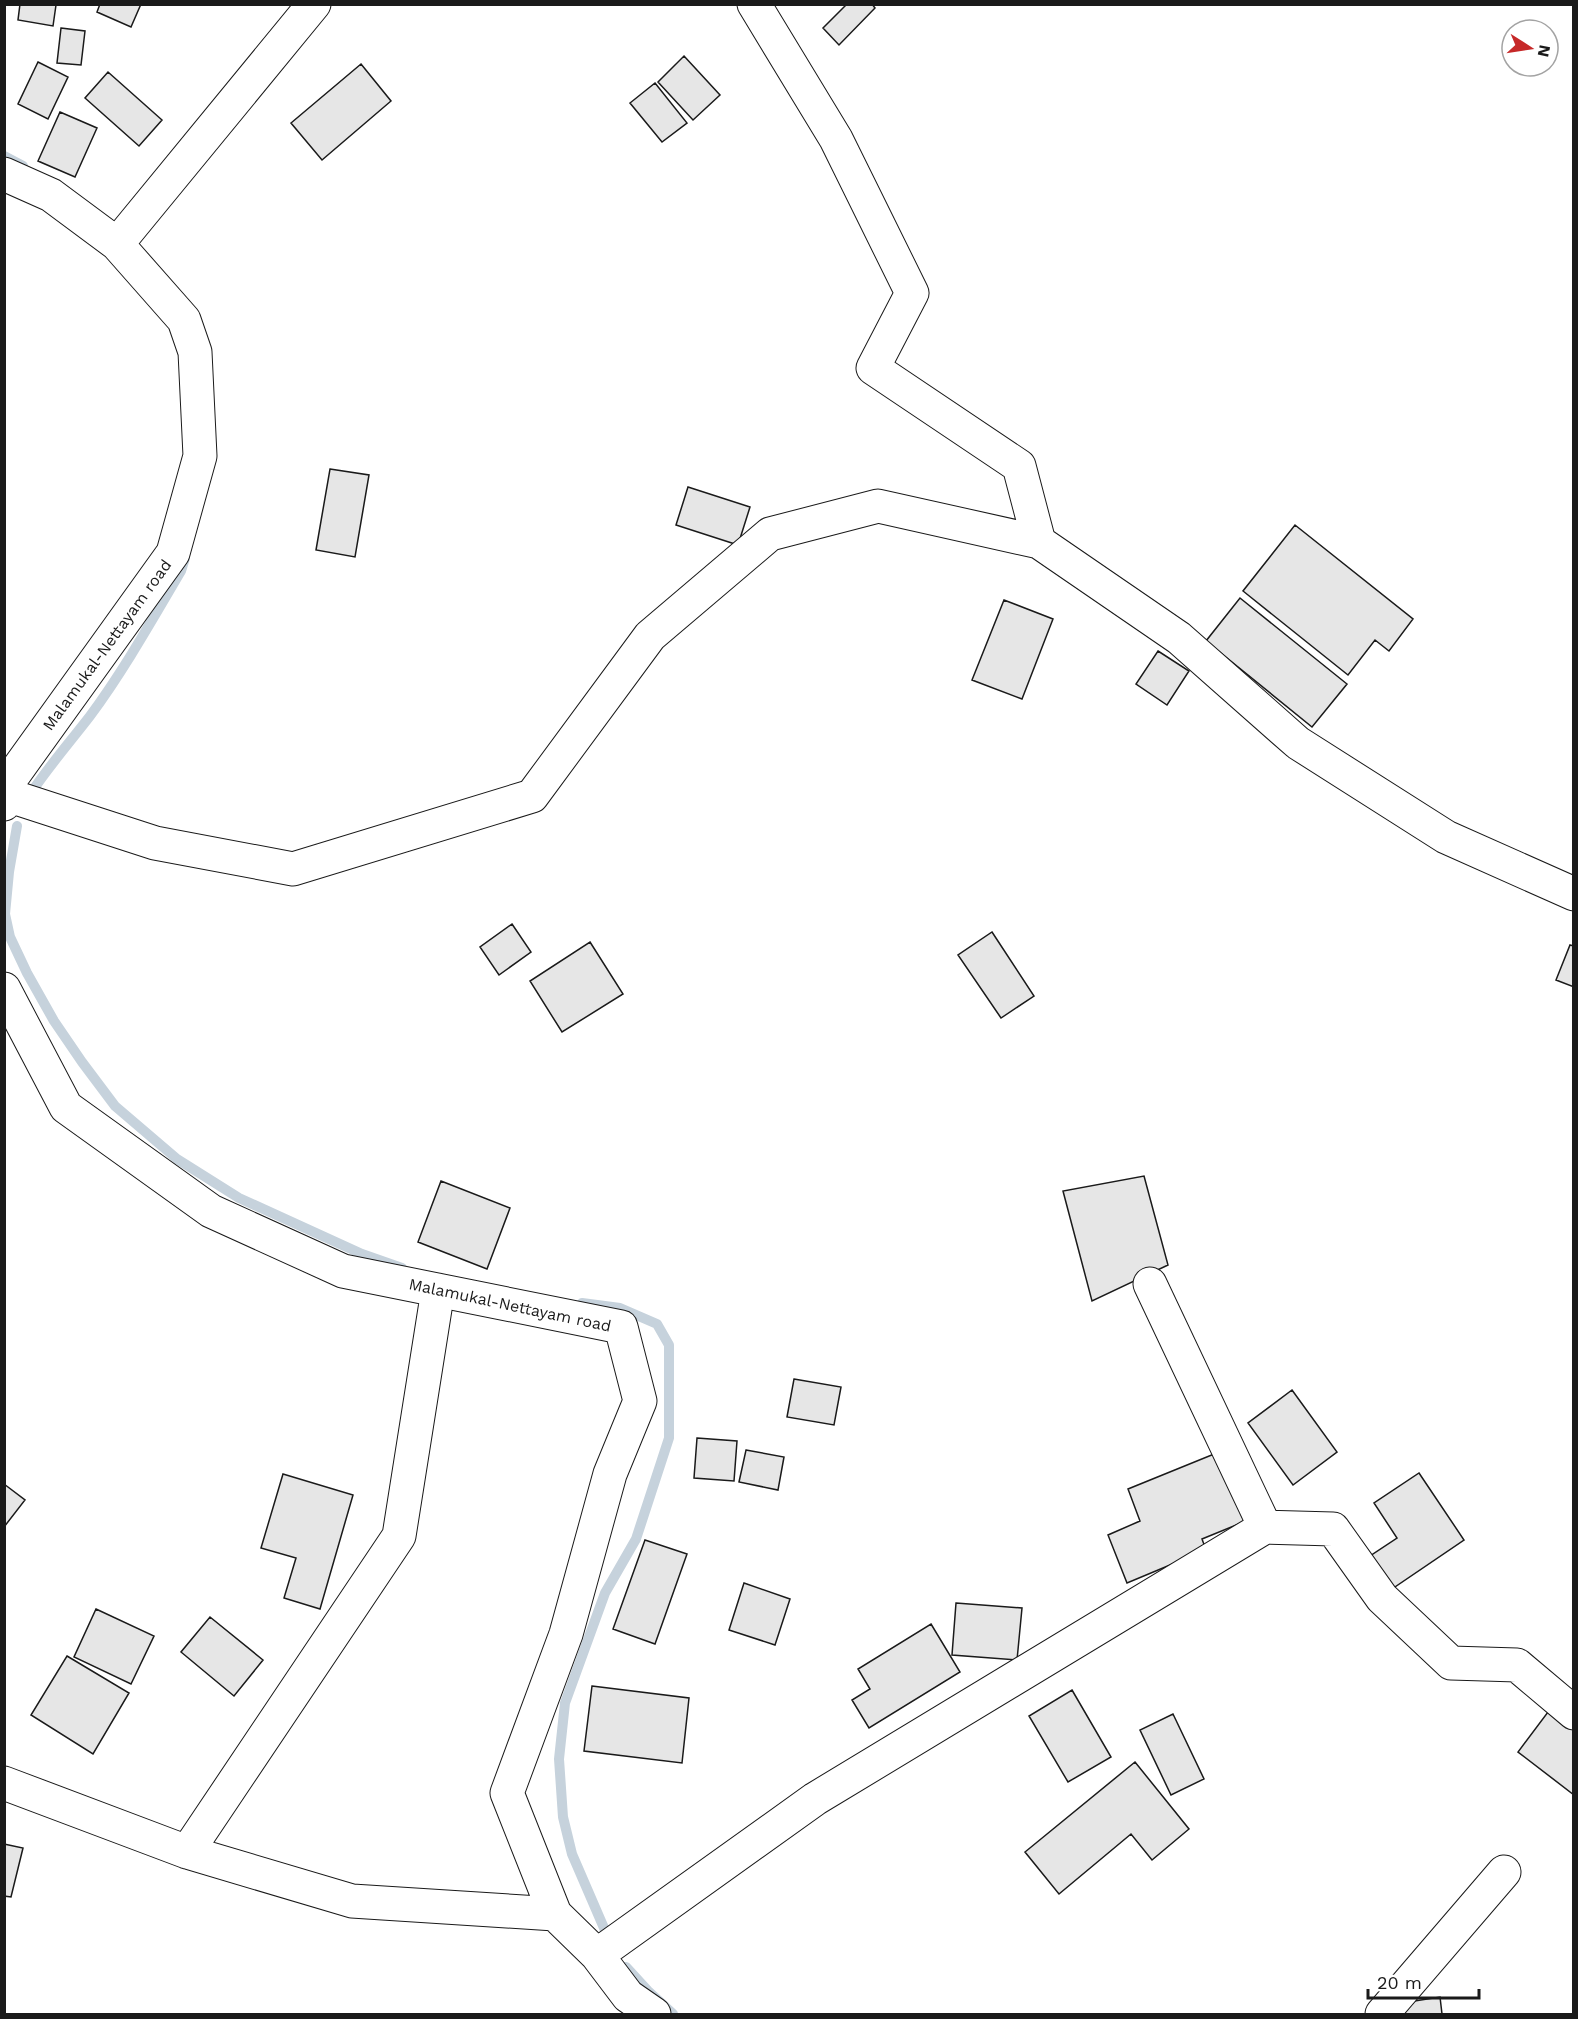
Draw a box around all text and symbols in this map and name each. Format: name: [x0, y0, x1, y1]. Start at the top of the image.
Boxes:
north arrow: [1500, 18, 1560, 78]
text: N: [1534, 43, 1555, 59]
street label: Malamukal-Nettayam road: [39, 556, 175, 734]
street label: Malamukal-Nettayam road: [407, 1274, 613, 1336]
scale bar: [1368, 1962, 1479, 2000]
text: 20 m: [1377, 1972, 1422, 1993]

